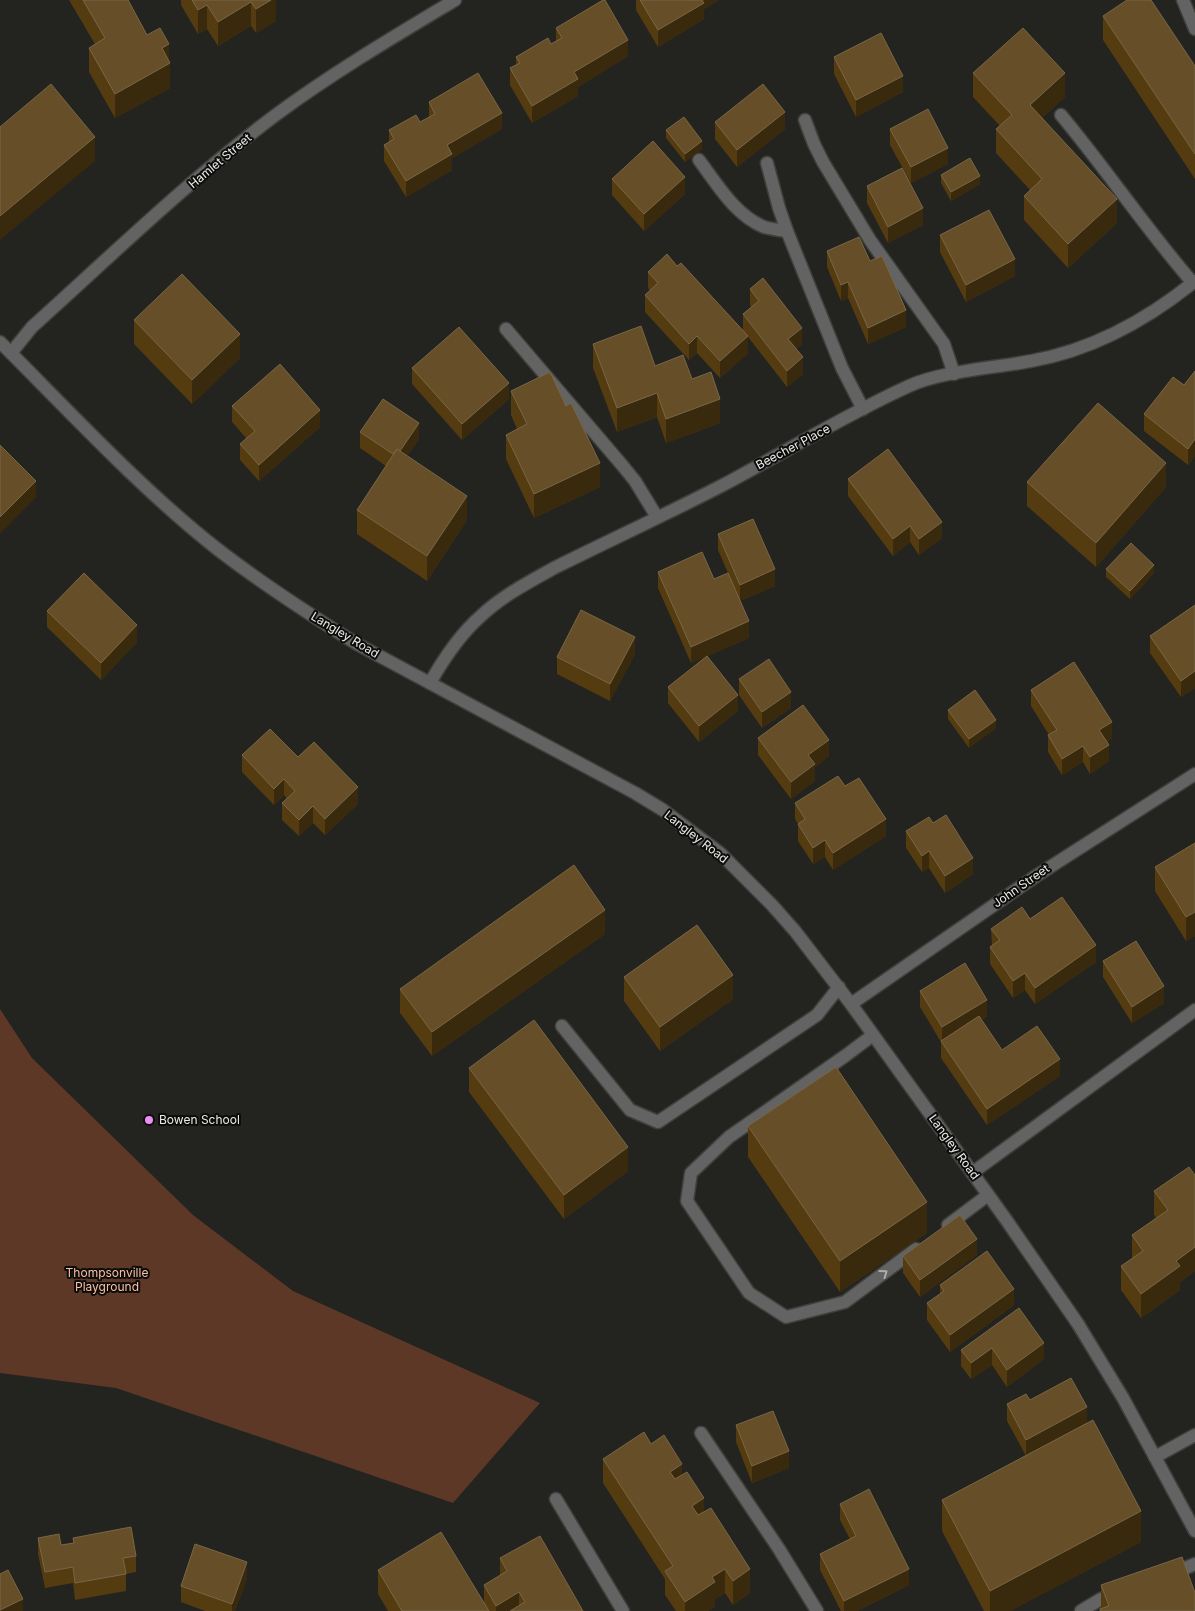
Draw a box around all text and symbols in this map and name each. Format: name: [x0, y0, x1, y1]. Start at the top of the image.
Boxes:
street label: Hamlet Street: [185, 130, 254, 191]
street label: Beecher Place: [753, 421, 832, 472]
street label: Langley Road: [309, 608, 382, 661]
street label: Langley Road: [661, 807, 731, 866]
street label: John Street: [990, 861, 1052, 911]
street label: Langley Road: [926, 1111, 983, 1182]
place label: Bowen School: [159, 1112, 240, 1127]
marker: Bowen School: [143, 1114, 155, 1126]
park label: Thompsonville Playground: [66, 1265, 148, 1294]
one-way arrow: [878, 1270, 887, 1278]

